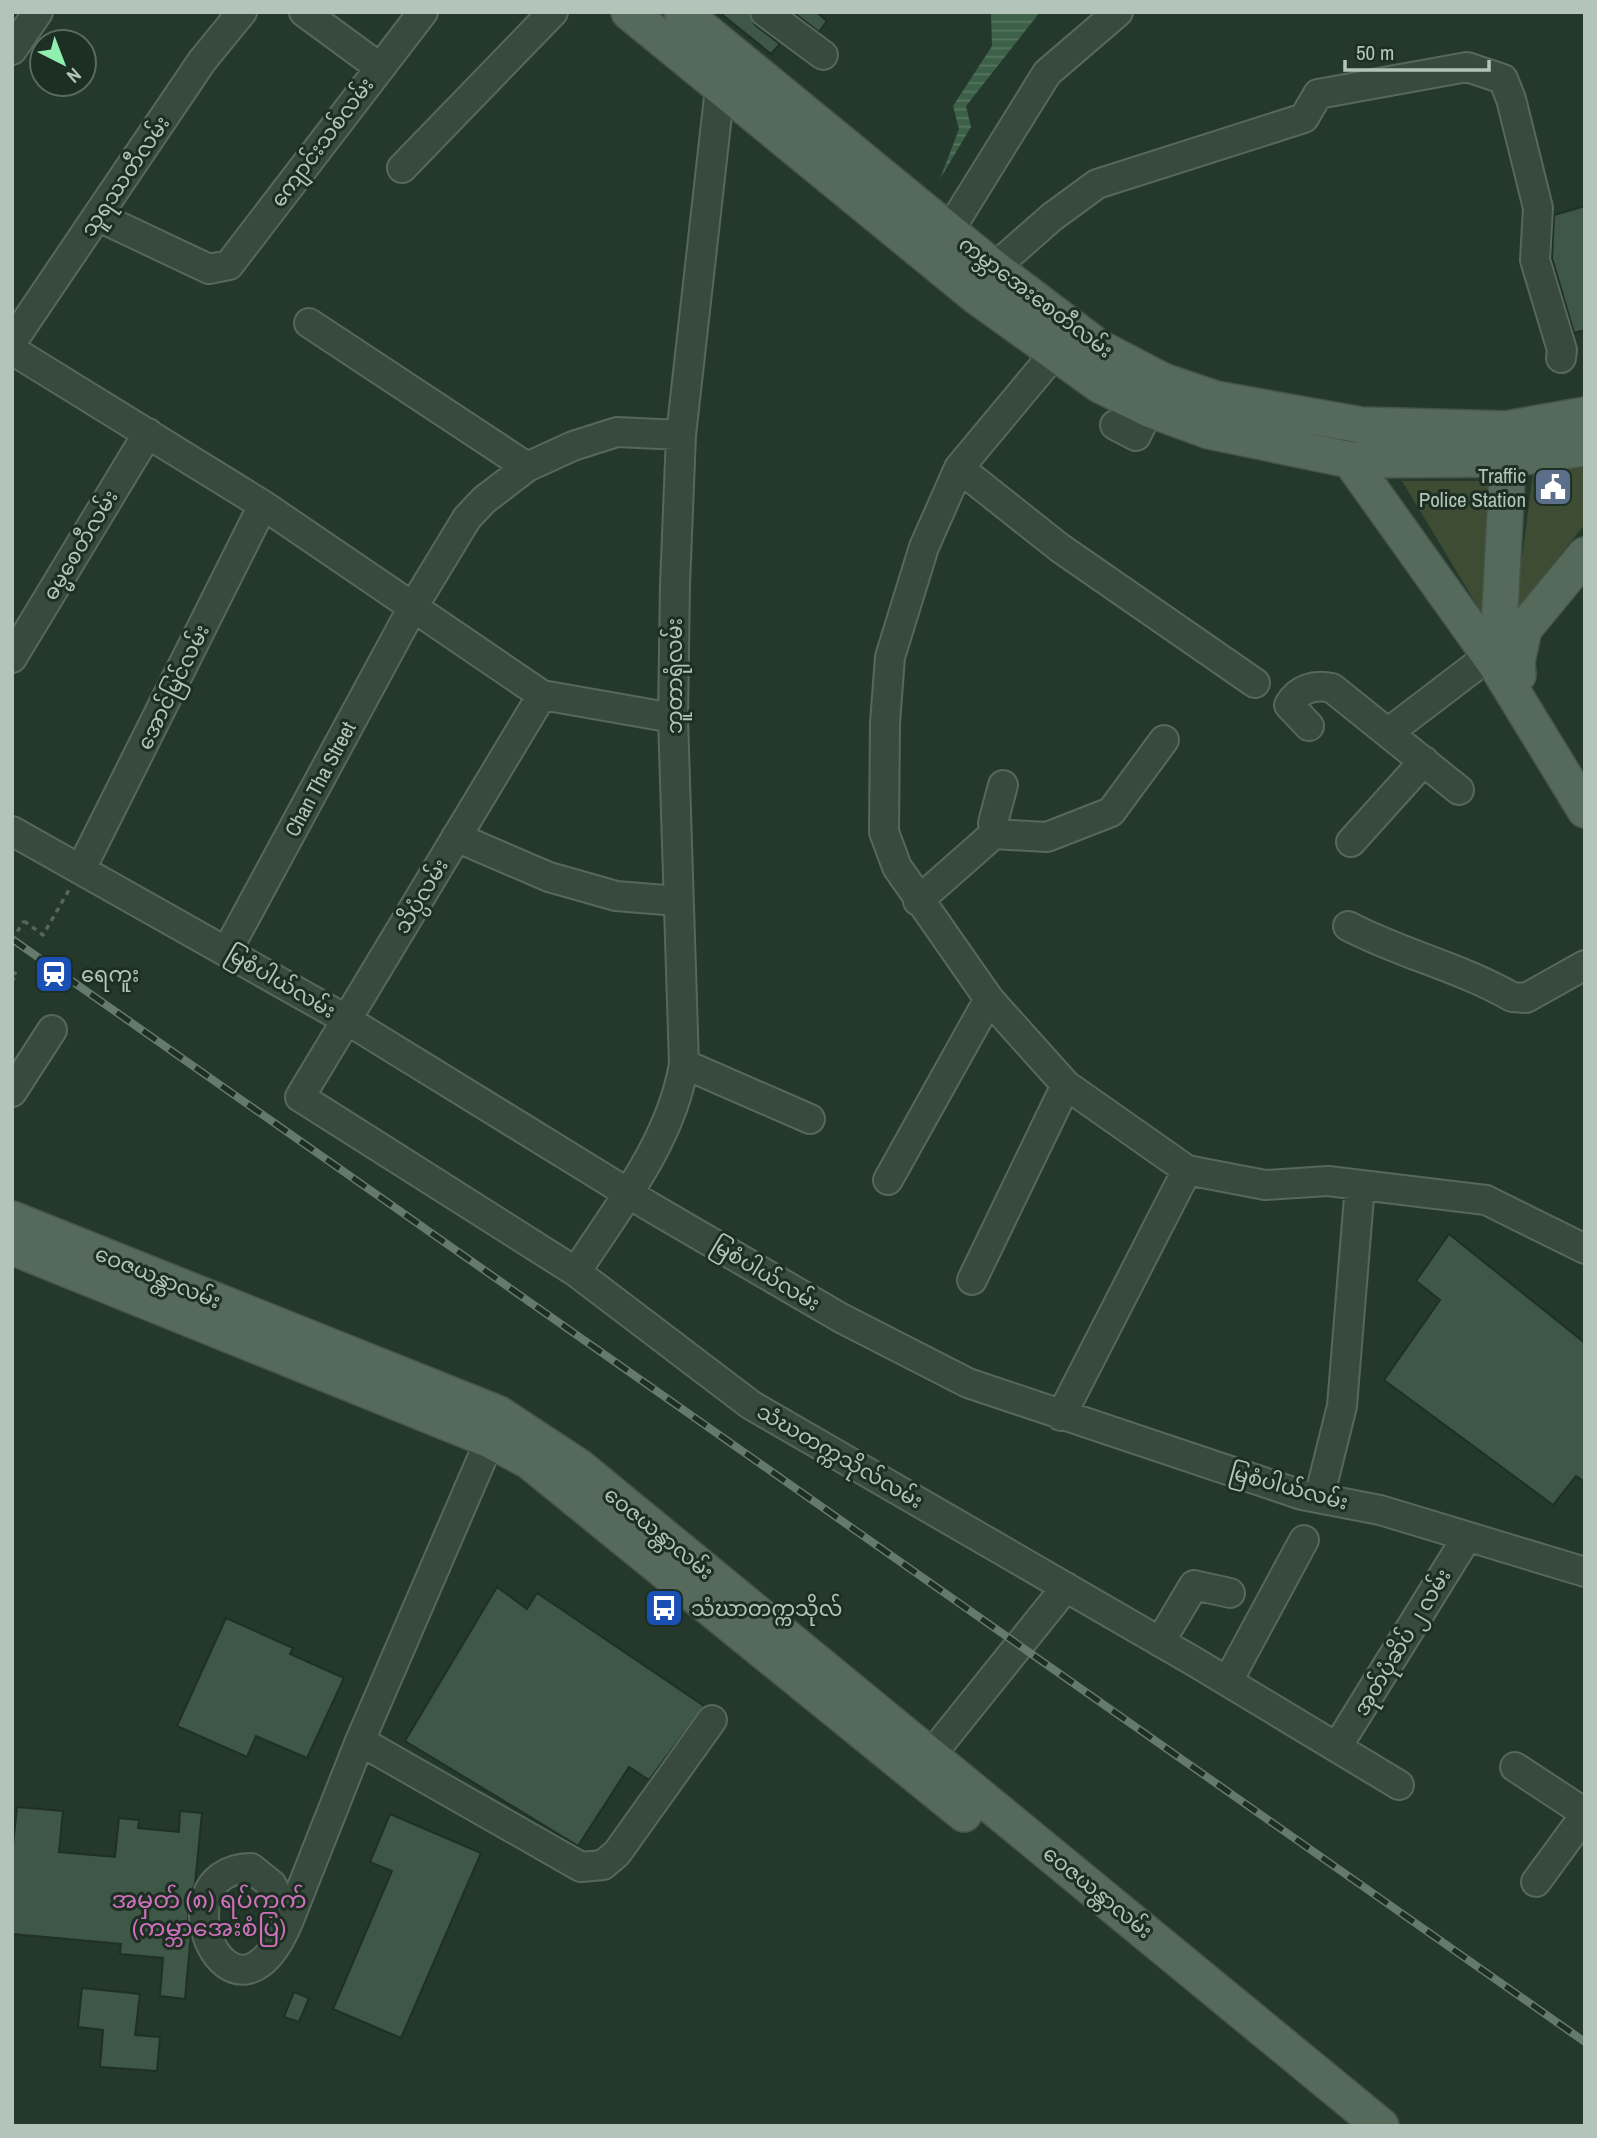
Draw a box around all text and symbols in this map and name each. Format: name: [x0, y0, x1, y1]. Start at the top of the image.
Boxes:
north arrow: [28, 28, 98, 98]
scale bar: [1345, 28, 1488, 72]
text: 50 m: [1356, 38, 1394, 67]
text: N: [61, 62, 87, 89]
street label: ကျောင်းသစ်လမ်း: [263, 71, 384, 215]
street label: သူရဿတီလမ်း: [73, 109, 179, 244]
street label: ကမ္ဘာအေးစေတီလမ်း: [951, 229, 1120, 367]
place label: Traffic Police Station: [1419, 461, 1526, 514]
public building icon: Traffic Police Station: [1532, 466, 1574, 508]
street label: ဓမ္မစေတီလမ်း: [35, 484, 127, 608]
street label: ဘူတာရုံလမ်း: [659, 618, 692, 734]
street label: အောင်မြင်လမ်း: [129, 619, 219, 756]
street label: Chan Tha Street: [278, 716, 362, 841]
street label: သိပ္ပံလမ်း: [386, 852, 458, 941]
street label: မြစံပါယ်လမ်း: [220, 938, 341, 1028]
station icon: ရေကူး: [33, 953, 75, 995]
place label: ရေကူး: [81, 960, 139, 992]
street label: မြစံပါယ်လမ်း: [705, 1229, 826, 1320]
street label: ဝေဇယန္တာလမ်း: [90, 1238, 225, 1318]
street label: သံဃတက္ကသိုလ်လမ်း: [750, 1396, 929, 1518]
street label: မြစံပါယ်လမ်း: [1226, 1456, 1352, 1520]
street label: ဝေဇယန္တာလမ်း: [596, 1479, 720, 1588]
street label: အုတ်ပုံဆိပ် ၂ လမ်း: [1346, 1562, 1460, 1723]
bus stop icon: သံဃာတက္ကသိုလ်: [643, 1587, 685, 1629]
place label: သံဃာတက္ကသိုလ်: [691, 1593, 842, 1626]
street label: ဝေဇယန္တာလမ်း: [1035, 1838, 1159, 1947]
district label: အမှတ် (၈) ရပ်ကွက် (ကမ္ဘာအေးစံပြ): [111, 1883, 307, 1947]

